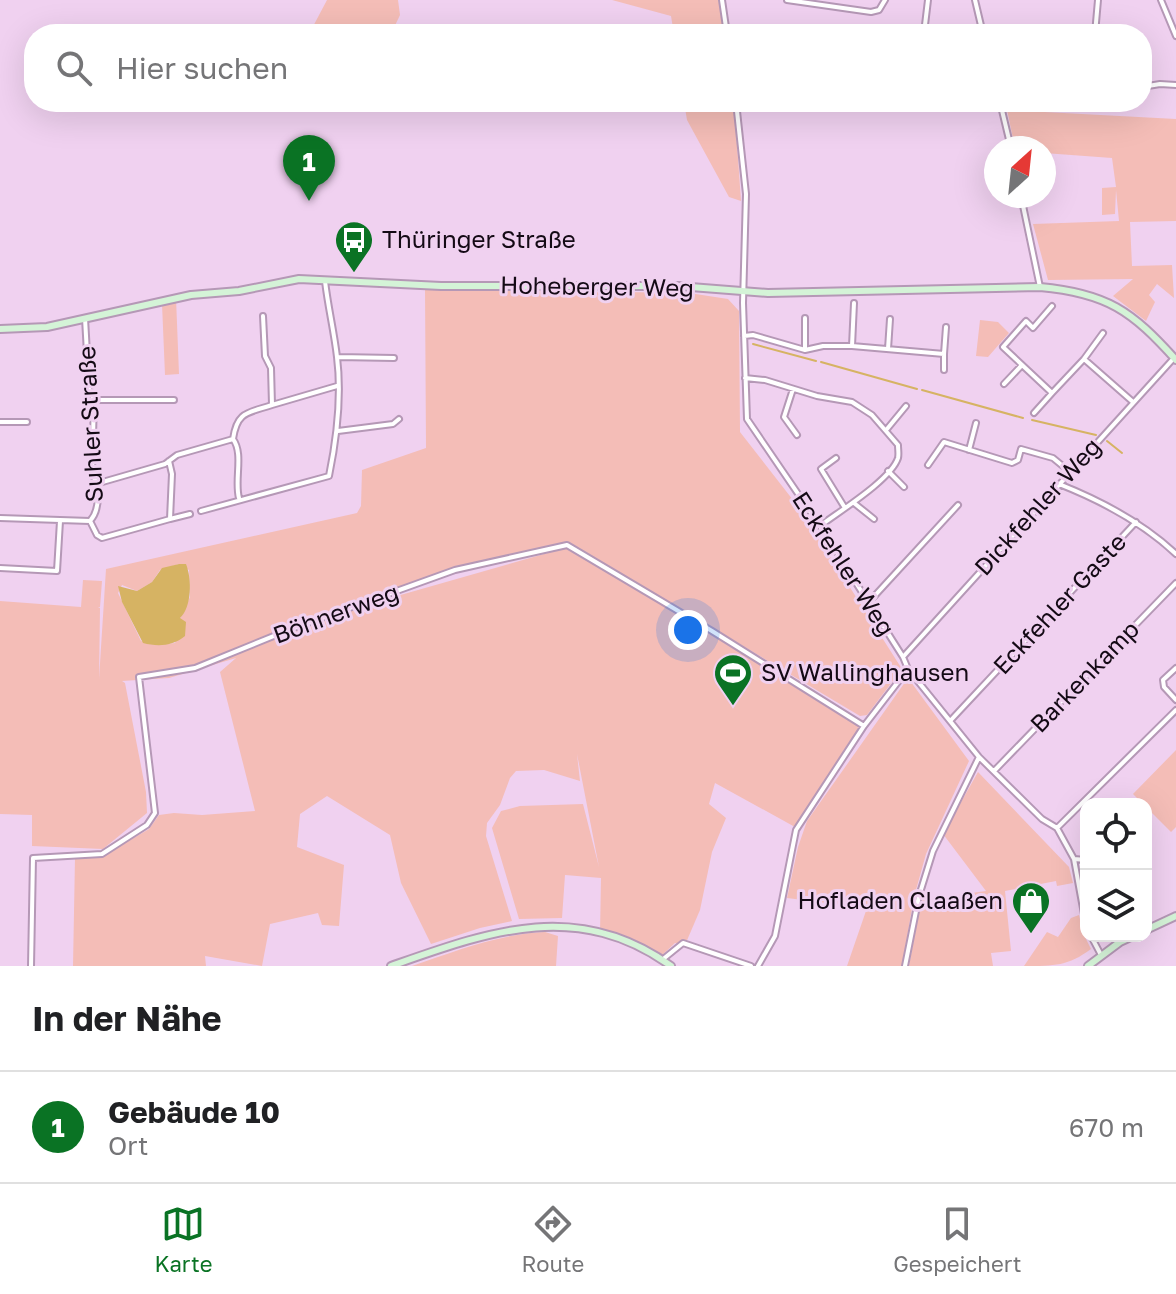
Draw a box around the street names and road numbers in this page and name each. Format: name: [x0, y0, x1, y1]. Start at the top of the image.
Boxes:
street label: Hoheberger Weg: [500, 269, 694, 302]
street label: Suhler Straße: [71, 345, 108, 503]
street label: Dickfehler Weg: [968, 431, 1106, 581]
street label: Eckfehler Weg: [787, 486, 902, 641]
street label: Eckfehler Gaste: [986, 527, 1131, 679]
street label: Böhnerweg: [269, 576, 402, 649]
street label: Barkenkamp: [1024, 614, 1144, 738]

